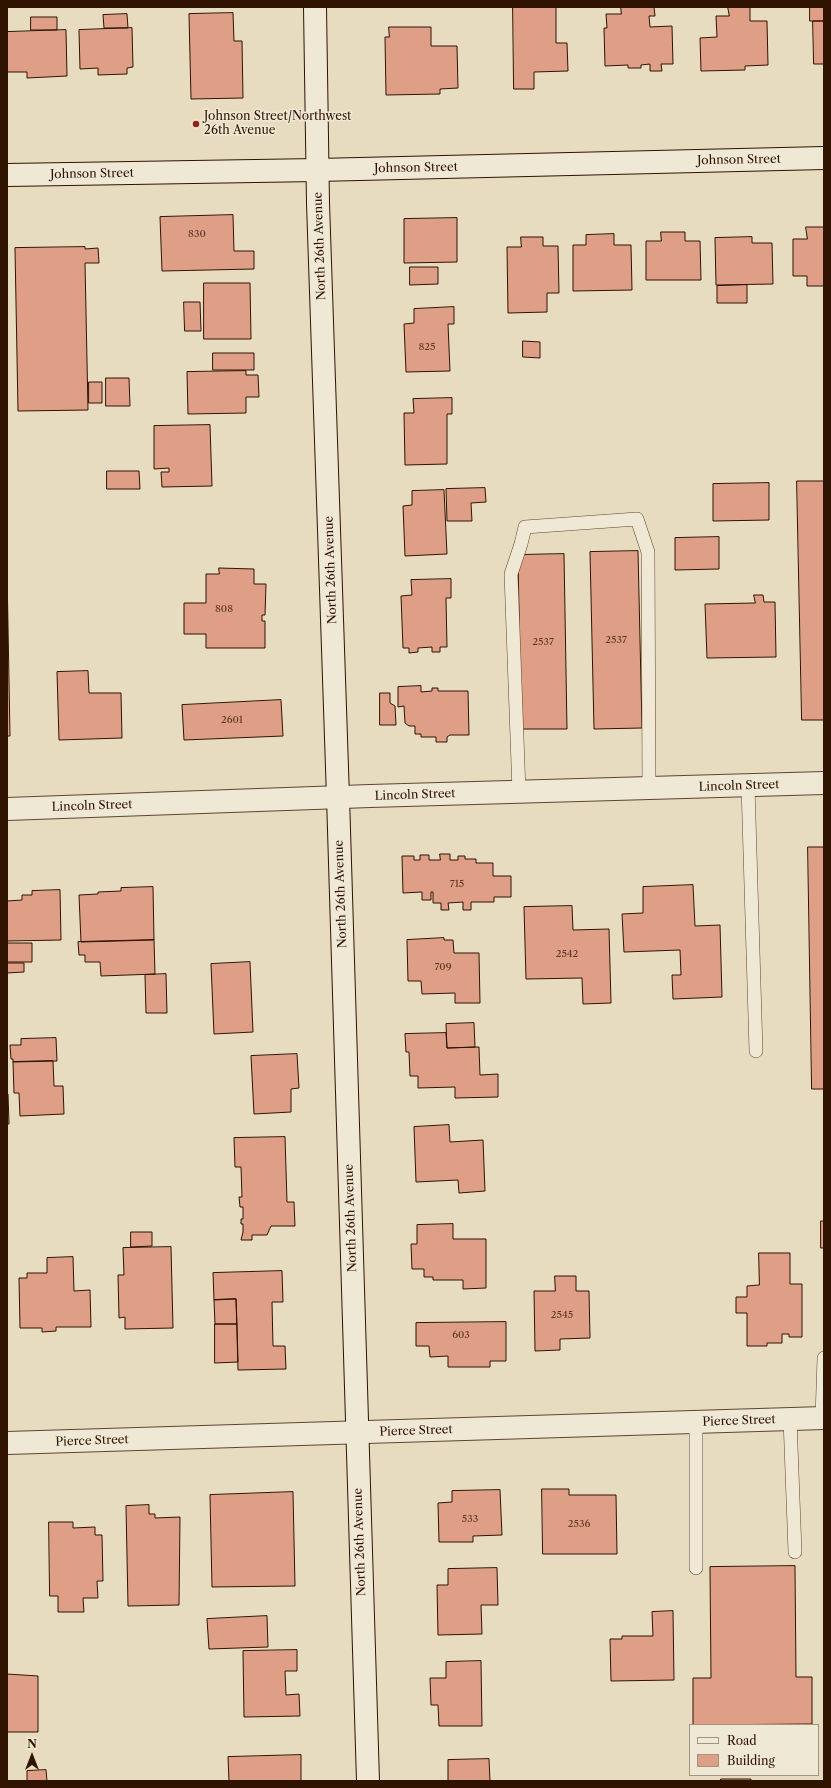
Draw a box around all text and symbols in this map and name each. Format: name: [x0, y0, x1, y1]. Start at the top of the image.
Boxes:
place label: Johnson Street/Northwest 26th Avenue: [204, 110, 351, 138]
marker: Johnson Street/Northwest 26th Avenue: [191, 119, 201, 129]
street label: Johnson Street: [697, 152, 781, 168]
street label: Johnson Street: [374, 160, 458, 176]
street label: Johnson Street: [50, 166, 134, 182]
street label: North 26th Avenue: [311, 192, 329, 300]
house number: 830: [188, 228, 206, 240]
house number: 825: [418, 341, 436, 353]
street label: North 26th Avenue: [322, 516, 340, 624]
house number: 808: [215, 603, 233, 615]
house number: 2537: [605, 634, 627, 646]
house number: 2537: [532, 636, 554, 648]
house number: 2601: [221, 714, 243, 726]
street label: Lincoln Street: [698, 777, 780, 795]
street label: Lincoln Street: [374, 786, 456, 804]
street label: Lincoln Street: [51, 797, 133, 815]
street label: North 26th Avenue: [332, 840, 350, 948]
house number: 715: [450, 878, 464, 890]
house number: 2542: [556, 948, 578, 960]
house number: 709: [434, 961, 452, 973]
street label: North 26th Avenue: [342, 1164, 360, 1272]
house number: 2545: [551, 1309, 573, 1321]
house number: 603: [452, 1329, 470, 1341]
street label: Pierce Street: [702, 1413, 776, 1429]
street label: Pierce Street: [379, 1423, 453, 1439]
street label: Pierce Street: [55, 1433, 129, 1449]
street label: North 26th Avenue: [351, 1488, 369, 1596]
house number: 533: [462, 1513, 478, 1525]
house number: 2536: [568, 1518, 590, 1530]
legend: [689, 1724, 819, 1776]
text: Road: [727, 1733, 757, 1748]
north arrow: [12, 1736, 52, 1776]
text: N: [27, 1737, 37, 1751]
text: Building: [727, 1753, 775, 1768]

